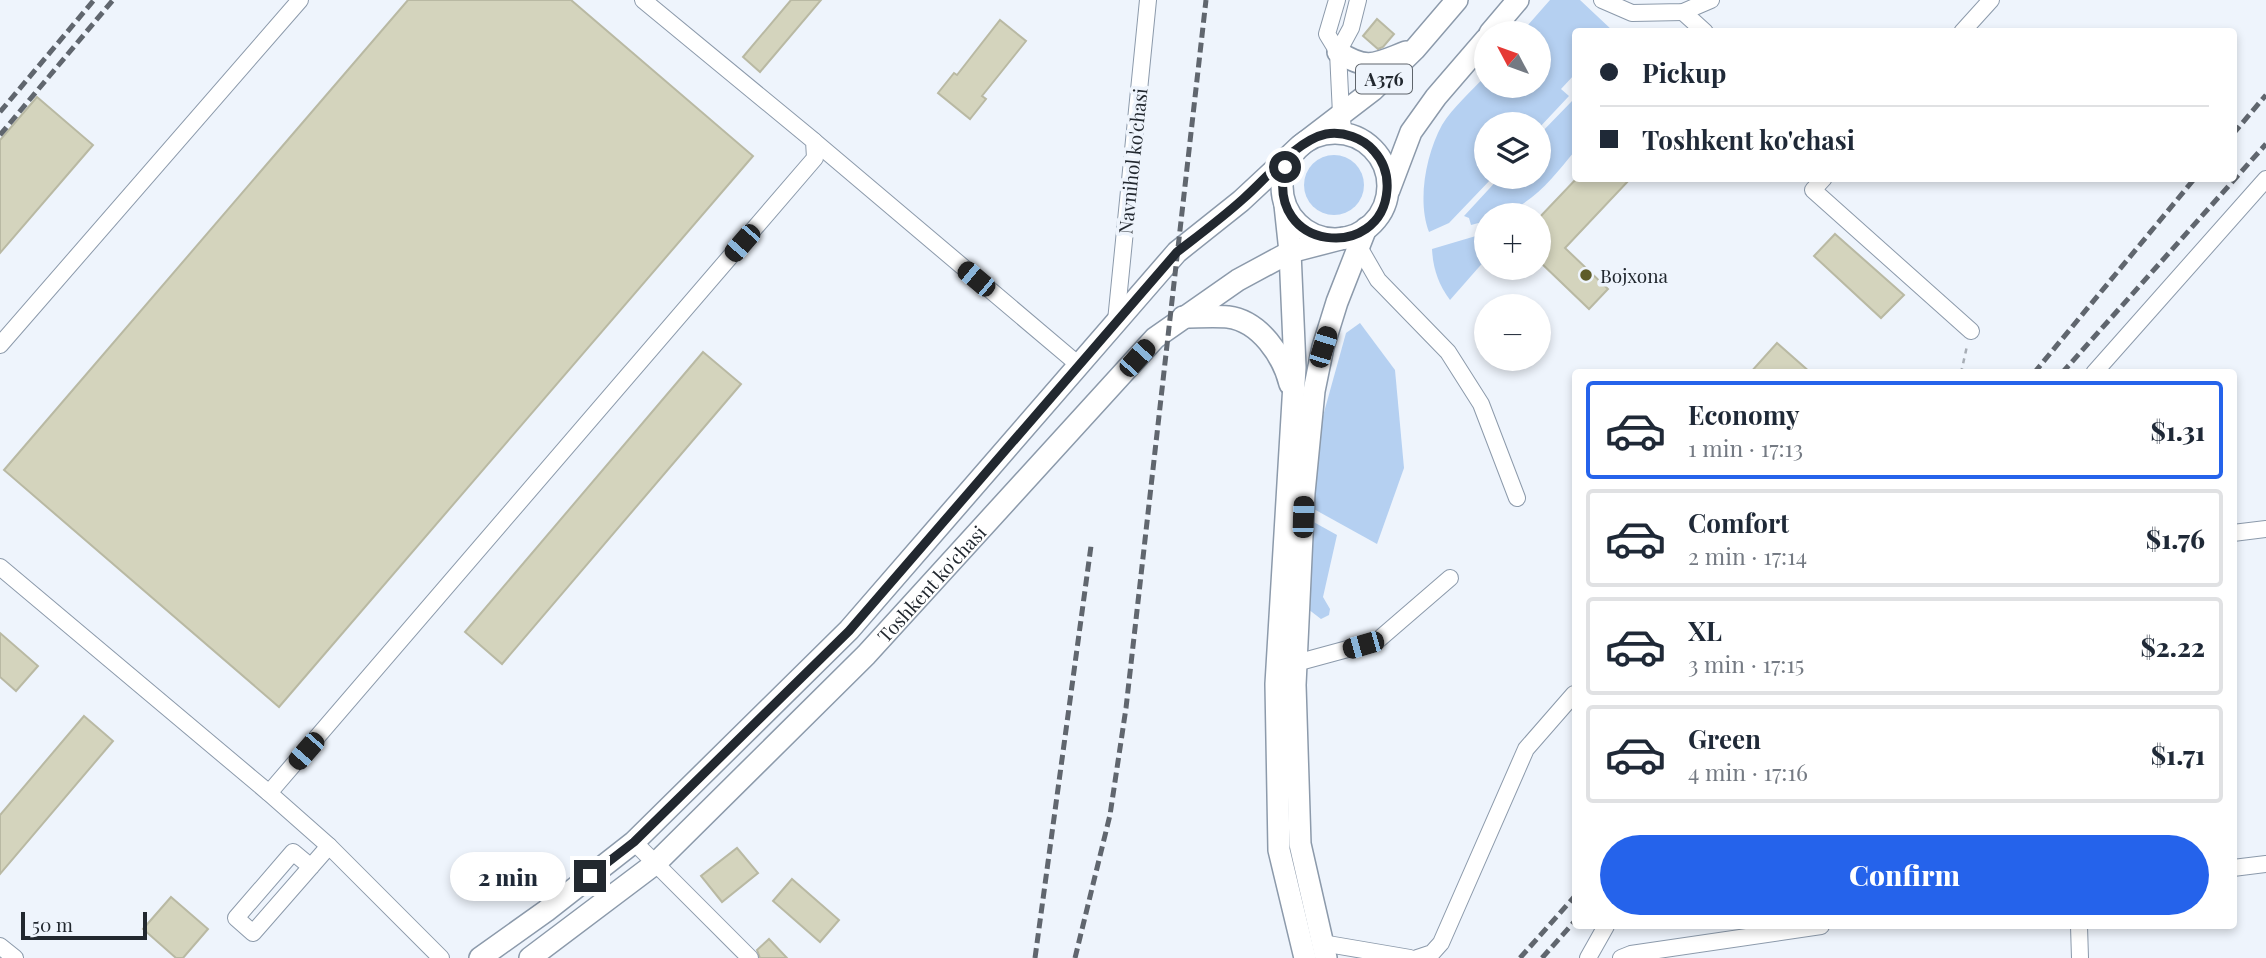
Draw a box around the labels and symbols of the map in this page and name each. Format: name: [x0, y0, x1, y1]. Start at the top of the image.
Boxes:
north arrow: [1474, 21, 1550, 98]
road number: A376: [1356, 64, 1412, 94]
street label: Navnihol ko'chasi: [1111, 86, 1153, 235]
route start: [1269, 151, 1301, 183]
car: [721, 220, 764, 266]
car: [954, 257, 999, 301]
place label: Bojxona: [1600, 262, 1669, 288]
marker: Bojxona: [1578, 267, 1594, 283]
car: [1307, 324, 1340, 370]
car: [1116, 335, 1159, 381]
car: [1292, 496, 1315, 538]
street label: Toshkent ko'chasi: [871, 519, 991, 648]
car: [1340, 629, 1387, 661]
car: [285, 728, 328, 774]
callout: 2 min: [450, 852, 566, 900]
route end: [574, 860, 606, 892]
scale bar: [21, 909, 147, 941]

